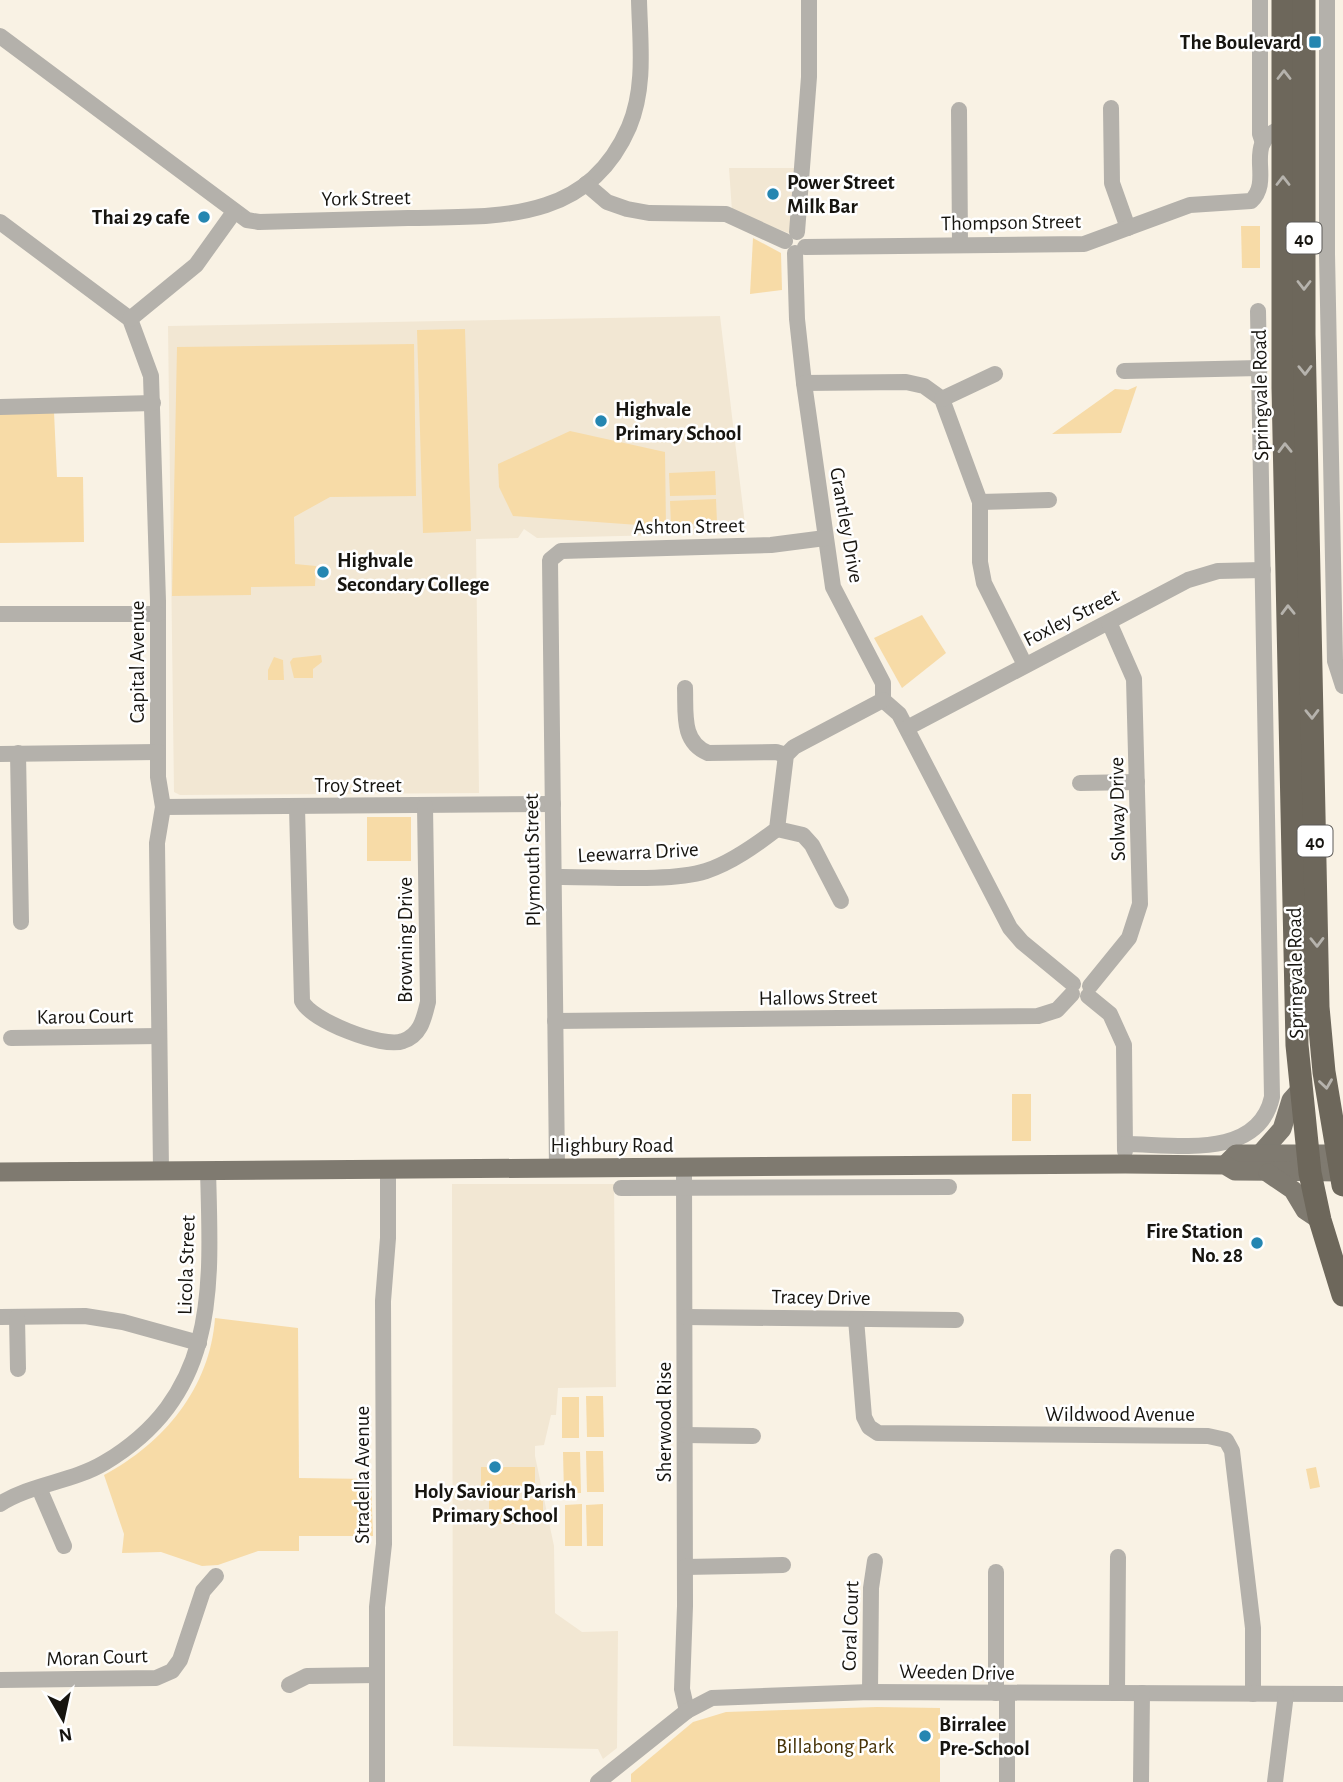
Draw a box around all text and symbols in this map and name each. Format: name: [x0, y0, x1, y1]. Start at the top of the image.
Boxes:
place label: The Boulevard: [1180, 32, 1301, 53]
marker: The Boulevard: [1307, 34, 1323, 50]
one-way arrow: [1276, 69, 1292, 80]
place label: Power Street Milk Bar: [787, 172, 895, 217]
one-way arrow: [1275, 175, 1291, 186]
marker: Power Street Milk Bar: [765, 186, 781, 202]
street label: York Street: [321, 187, 411, 210]
place label: Thai 29 cafe: [92, 207, 190, 228]
marker: Thai 29 cafe: [196, 209, 212, 225]
street label: Thompson Street: [941, 211, 1082, 234]
road number: 40: [1286, 222, 1322, 254]
one-way arrow: [1296, 280, 1312, 291]
street label: Springvale Road: [1249, 329, 1272, 461]
one-way arrow: [1297, 365, 1313, 376]
place label: Highvale Primary School: [615, 399, 742, 444]
marker: Highvale Primary School: [593, 413, 609, 429]
one-way arrow: [1277, 442, 1293, 453]
street label: Grantley Drive: [826, 466, 867, 584]
street label: Ashton Street: [633, 515, 745, 538]
place label: Highvale Secondary College: [337, 550, 490, 595]
marker: Highvale Secondary College: [315, 564, 331, 580]
street label: Foxley Street: [1020, 584, 1123, 650]
street label: Capital Avenue: [127, 601, 148, 723]
one-way arrow: [1280, 604, 1296, 615]
one-way arrow: [1305, 709, 1320, 720]
street label: Solway Drive: [1106, 757, 1129, 861]
street label: Troy Street: [314, 775, 402, 796]
street label: Plymouth Street: [521, 793, 544, 927]
road number: 40: [1298, 826, 1332, 856]
street label: Leewarra Drive: [577, 839, 699, 866]
street label: Browning Drive: [395, 877, 416, 1003]
street label: Springvale Road: [1284, 907, 1307, 1039]
one-way arrow: [1309, 937, 1325, 947]
street label: Hallows Street: [758, 986, 878, 1009]
street label: Karou Court: [36, 1005, 134, 1028]
one-way arrow: [1318, 1078, 1333, 1089]
street label: Highbury Road: [550, 1135, 674, 1156]
street label: Licola Street: [174, 1214, 199, 1315]
place label: Fire Station No. 28: [1146, 1221, 1243, 1266]
marker: Fire Station No. 28: [1249, 1235, 1265, 1251]
street label: Tracey Drive: [771, 1286, 871, 1309]
street label: Sherwood Rise: [654, 1362, 675, 1482]
street label: Wildwood Avenue: [1045, 1404, 1195, 1425]
street label: Stradella Avenue: [352, 1406, 373, 1544]
marker: Holy Saviour Parish Primary School: [487, 1459, 503, 1475]
place label: Holy Saviour Parish Primary School: [414, 1481, 576, 1526]
street label: Coral Court: [838, 1580, 863, 1672]
street label: Moran Court: [46, 1645, 148, 1670]
street label: Weeden Drive: [899, 1661, 1015, 1684]
north arrow: [28, 1684, 98, 1754]
place label: Birralee Pre-School: [939, 1714, 1030, 1759]
text: N: [57, 1724, 73, 1745]
marker: Birralee Pre-School: [917, 1728, 933, 1744]
park label: Billabong Park: [776, 1736, 894, 1757]

